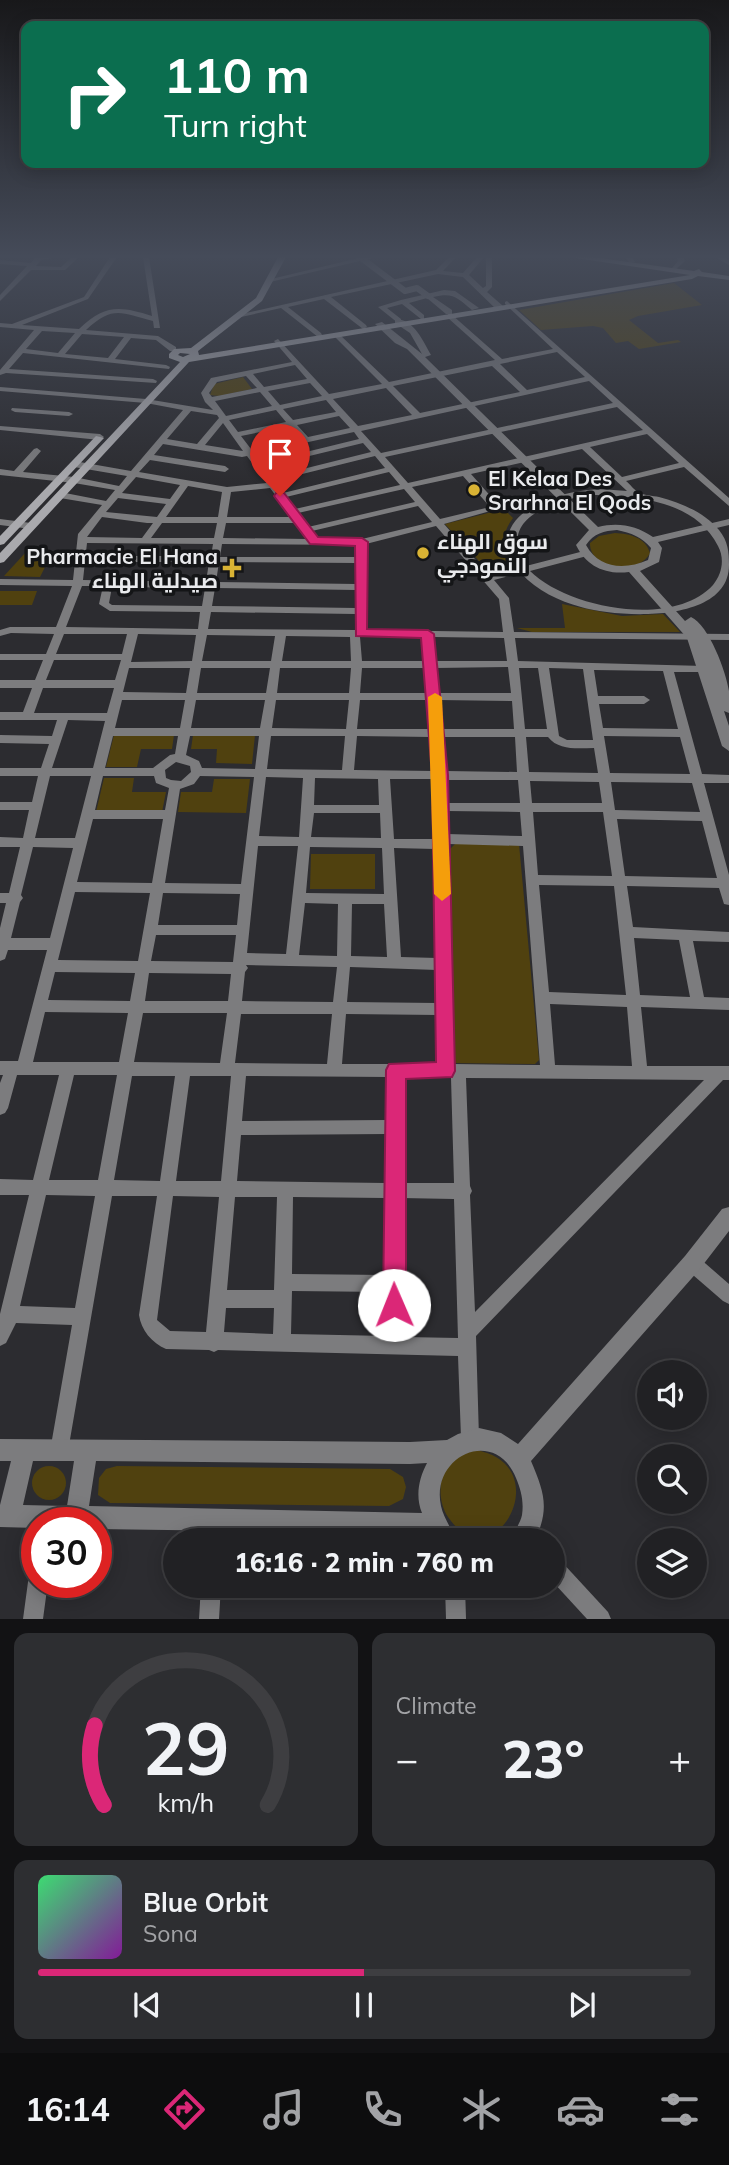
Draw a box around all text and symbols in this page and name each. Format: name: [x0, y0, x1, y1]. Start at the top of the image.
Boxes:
text: 110 m: [164, 44, 310, 105]
icon: right: [49, 49, 140, 140]
text: Turn right: [164, 105, 307, 145]
pin: [250, 424, 310, 496]
icon: arrive: [261, 435, 299, 473]
place label: El Kelaa Des Srarhna El Qods: [488, 465, 651, 515]
marker: El Kelaa Des Srarhna El Qods: [466, 482, 482, 498]
place label: سوق الهناء النمودجي: [437, 528, 548, 583]
place label: Pharmacie El Hana صيدلية الهناء: [26, 543, 218, 594]
marker: سوق الهناء النمودجي: [415, 545, 431, 561]
marker: Pharmacie El Hana صيدلية الهناء: [224, 560, 240, 576]
position arrow: [357, 1268, 431, 1342]
map controls: [637, 1360, 707, 1598]
button: sound: [637, 1360, 707, 1430]
button: search: [637, 1444, 707, 1514]
speed limit sign: 30: [21, 1507, 112, 1598]
button: layers: [637, 1528, 707, 1598]
text: 16:16 · 2 min · 760 m: [234, 1546, 494, 1579]
text: Climate: [396, 1691, 477, 1720]
text: 29: [142, 1703, 229, 1794]
text: 23°: [502, 1726, 584, 1791]
text: −: [396, 1735, 418, 1783]
text: +: [668, 1735, 691, 1783]
text: km/h: [157, 1787, 214, 1818]
text: Blue Orbit: [143, 1886, 268, 1919]
text: Sona: [143, 1919, 198, 1948]
icon: previous: [128, 1986, 166, 2024]
icon: pause: [345, 1986, 383, 2024]
icon: next: [563, 1986, 601, 2024]
icon: directions: [160, 2085, 209, 2134]
icon: music: [259, 2085, 308, 2134]
icon: phone: [358, 2085, 407, 2134]
icon: climate: [457, 2085, 506, 2134]
icon: car: [556, 2085, 605, 2134]
icon: filters: [655, 2085, 704, 2134]
text: 16:14: [25, 2089, 110, 2129]

